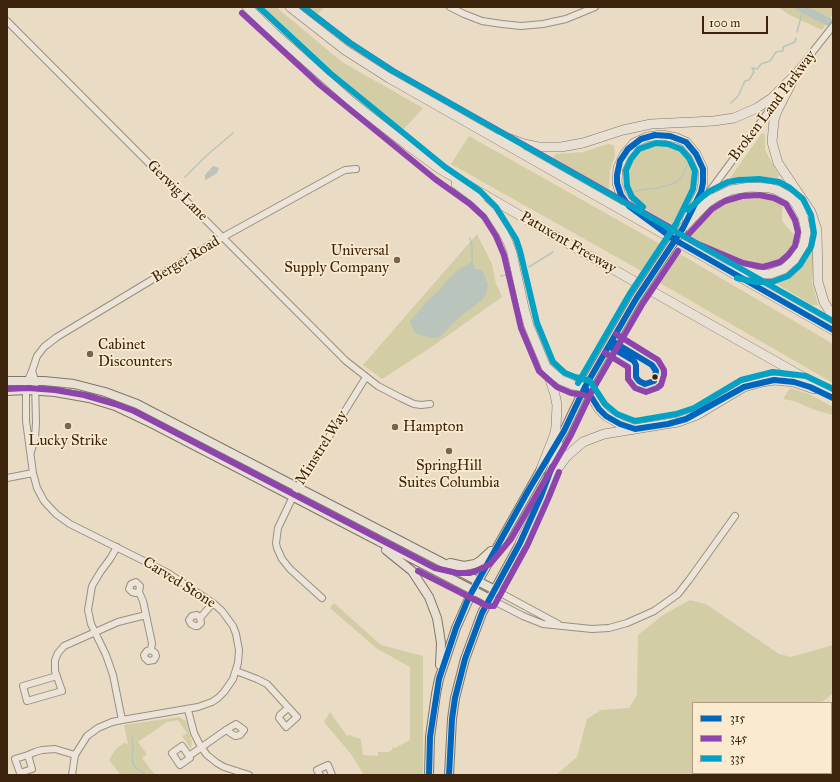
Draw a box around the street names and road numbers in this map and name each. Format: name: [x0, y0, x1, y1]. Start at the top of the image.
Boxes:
street label: Broken Land Parkway: [726, 47, 820, 165]
street label: Gerwig Lane: [143, 157, 211, 225]
street label: Patuxent Freeway: [517, 208, 619, 278]
street label: Berger Road: [149, 233, 223, 287]
street label: Minstrel Way: [292, 408, 352, 488]
street label: Carved Stone: [139, 554, 219, 612]

